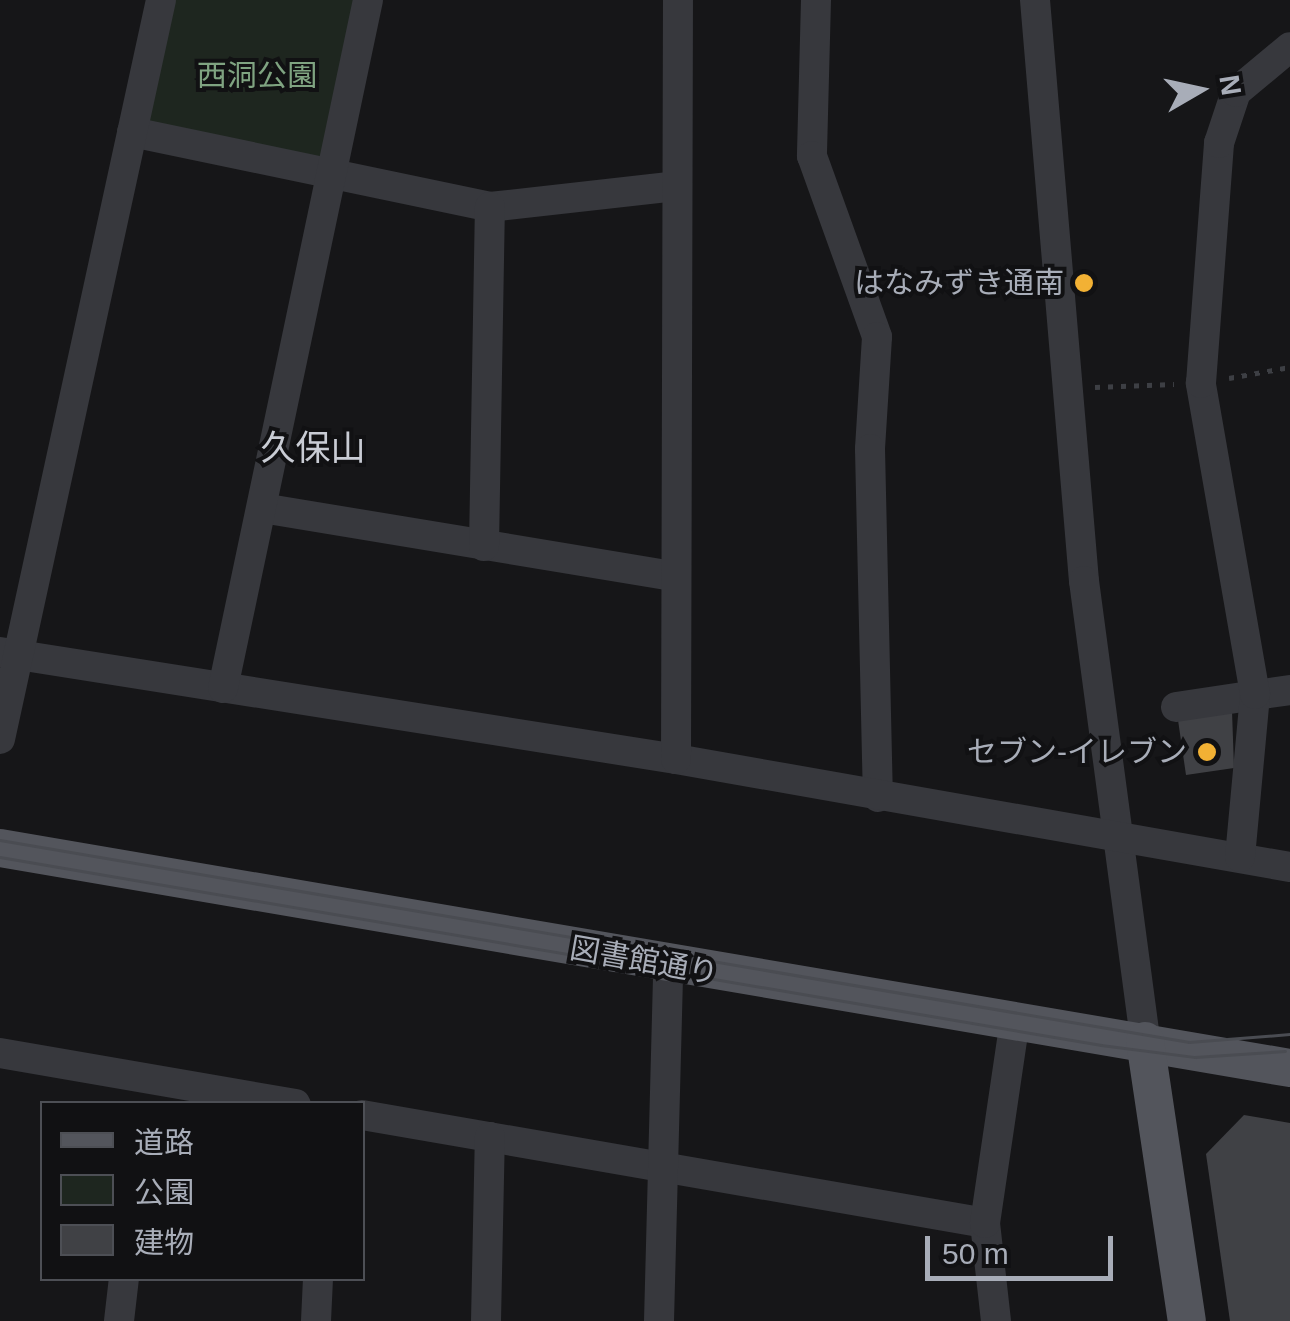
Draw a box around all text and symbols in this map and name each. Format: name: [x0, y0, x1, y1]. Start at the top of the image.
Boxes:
north arrow: [1150, 40, 1250, 140]
park label: 西洞公園: [197, 58, 317, 94]
text: N: [1213, 73, 1247, 98]
place label: はなみずき通南: [854, 265, 1064, 301]
marker: はなみずき通南: [1073, 272, 1095, 294]
district label: 久保山: [261, 427, 365, 469]
place label: セブン-イレブン: [967, 734, 1187, 770]
marker: セブン-イレブン: [1196, 741, 1218, 763]
street label: 図書館通り: [567, 930, 721, 992]
legend: [40, 1101, 365, 1281]
text: 道路: [134, 1126, 194, 1159]
text: 公園: [134, 1176, 194, 1209]
scale bar: [930, 1216, 1118, 1278]
text: 建物: [134, 1226, 194, 1259]
text: 50 m: [942, 1237, 1009, 1270]

